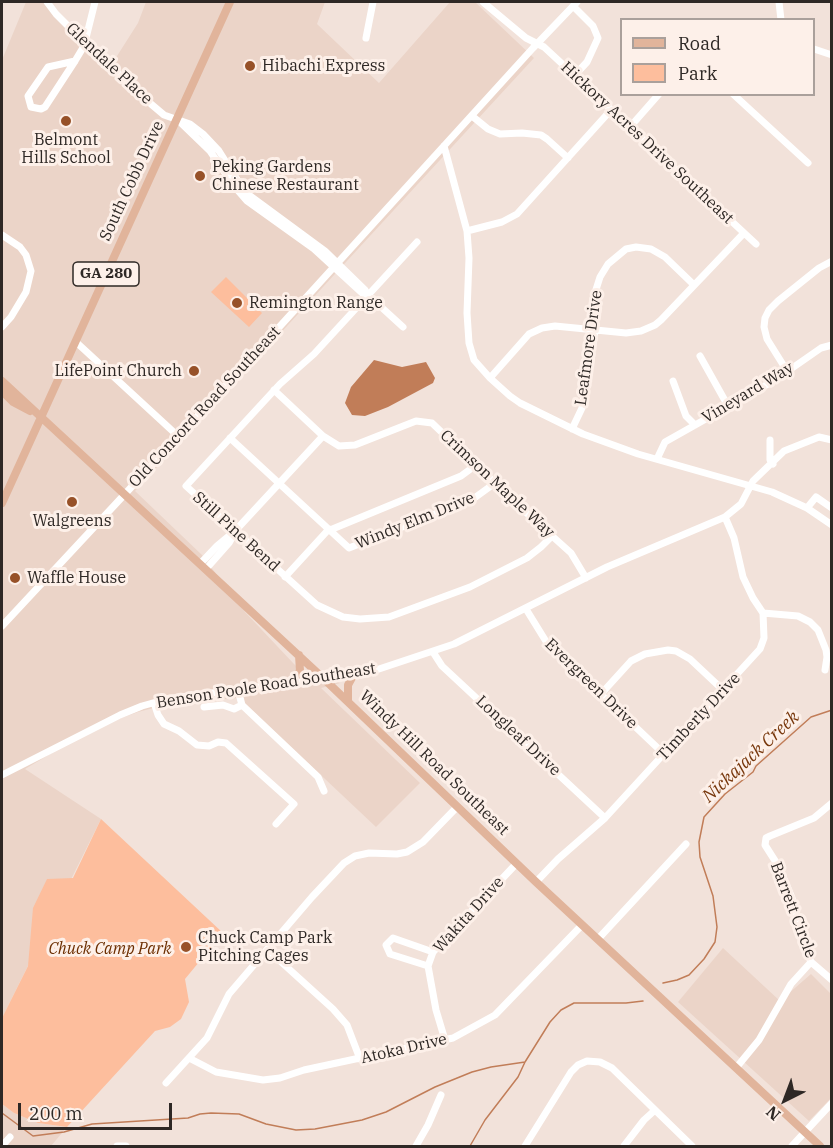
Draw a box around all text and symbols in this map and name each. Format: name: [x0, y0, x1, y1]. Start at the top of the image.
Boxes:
legend: [620, 18, 815, 96]
street label: Glendale Place: [62, 19, 156, 109]
text: Road: [678, 32, 721, 55]
place label: Hibachi Express: [262, 56, 385, 76]
street label: Hickory Acres Drive Southeast: [557, 58, 737, 228]
marker: Hibachi Express: [243, 59, 257, 73]
text: Park: [678, 62, 717, 85]
marker: Belmont Hills School: [59, 114, 73, 128]
street label: South Cobb Drive: [96, 118, 168, 244]
place label: Belmont Hills School: [21, 130, 111, 168]
place label: Peking Gardens Chinese Restaurant: [212, 157, 359, 195]
marker: Peking Gardens Chinese Restaurant: [193, 169, 207, 183]
road number: GA 280: [73, 262, 139, 286]
street label: Leafmore Drive: [571, 289, 607, 407]
place label: Remington Range: [249, 293, 383, 313]
marker: Remington Range: [230, 296, 244, 310]
street label: Old Concord Road Southeast: [125, 322, 285, 492]
street label: Vineyard Way: [699, 358, 797, 428]
place label: LifePoint Church: [55, 361, 182, 381]
marker: LifePoint Church: [187, 364, 201, 378]
street label: Crimson Maple Way: [436, 426, 558, 542]
street label: Still Pine Bend: [189, 488, 283, 576]
street label: Windy Elm Drive: [353, 488, 477, 554]
marker: Walgreens: [65, 495, 79, 509]
place label: Walgreens: [32, 511, 112, 531]
place label: Waffle House: [27, 568, 126, 588]
marker: Waffle House: [8, 571, 22, 585]
street label: Evergreen Drive: [541, 635, 641, 733]
street label: Benson Poole Road Southeast: [155, 659, 377, 713]
street label: Timberly Drive: [653, 669, 745, 765]
street label: Windy Hill Road Southeast: [355, 687, 513, 839]
street label: Longleaf Drive: [472, 692, 564, 780]
water label: Nickajack Creek: [698, 707, 804, 807]
street label: Barrett Circle: [766, 859, 820, 961]
street label: Wakita Drive: [430, 873, 508, 957]
place label: Chuck Camp Park Pitching Cages: [198, 928, 332, 966]
park label: Chuck Camp Park: [49, 939, 171, 959]
marker: Chuck Camp Park Pitching Cages: [179, 940, 193, 954]
street label: Atoka Drive: [359, 1030, 449, 1068]
north arrow: [755, 1070, 815, 1130]
scale bar: [21, 1091, 176, 1129]
text: 200 m: [29, 1102, 83, 1125]
text: N: [762, 1102, 784, 1125]

